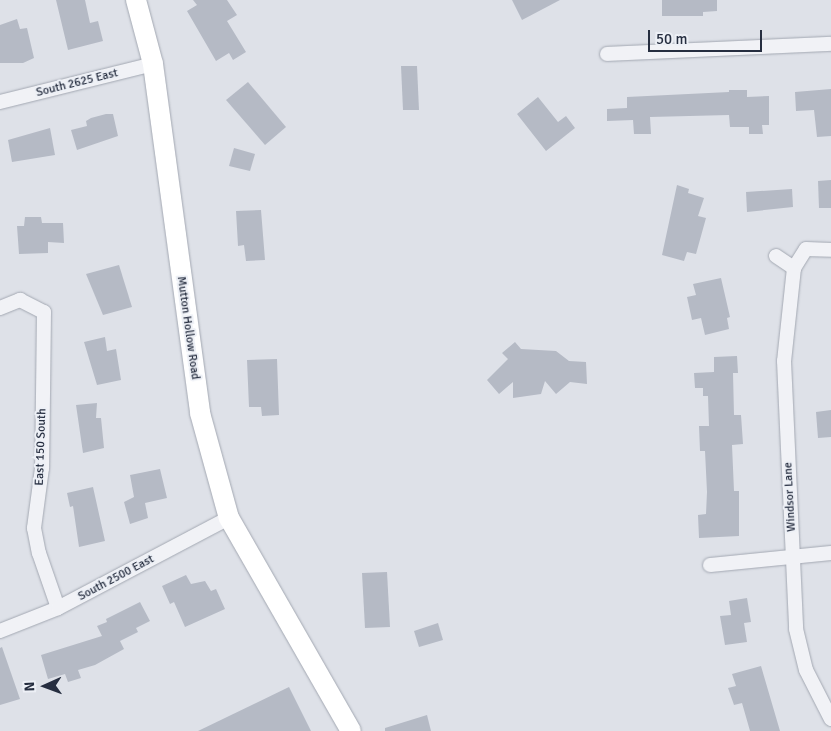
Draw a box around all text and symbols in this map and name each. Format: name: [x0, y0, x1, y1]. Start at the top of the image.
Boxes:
scale bar: [651, 20, 765, 52]
text: 50 m: [656, 30, 687, 48]
street label: South 2625 East: [35, 66, 119, 100]
street label: Mutton Hollow Road: [174, 275, 202, 381]
street label: East 150 South: [32, 408, 50, 486]
street label: Windsor Lane: [781, 462, 799, 532]
street label: South 2500 East: [76, 552, 156, 604]
north arrow: [20, 661, 70, 711]
text: N: [21, 681, 38, 692]

